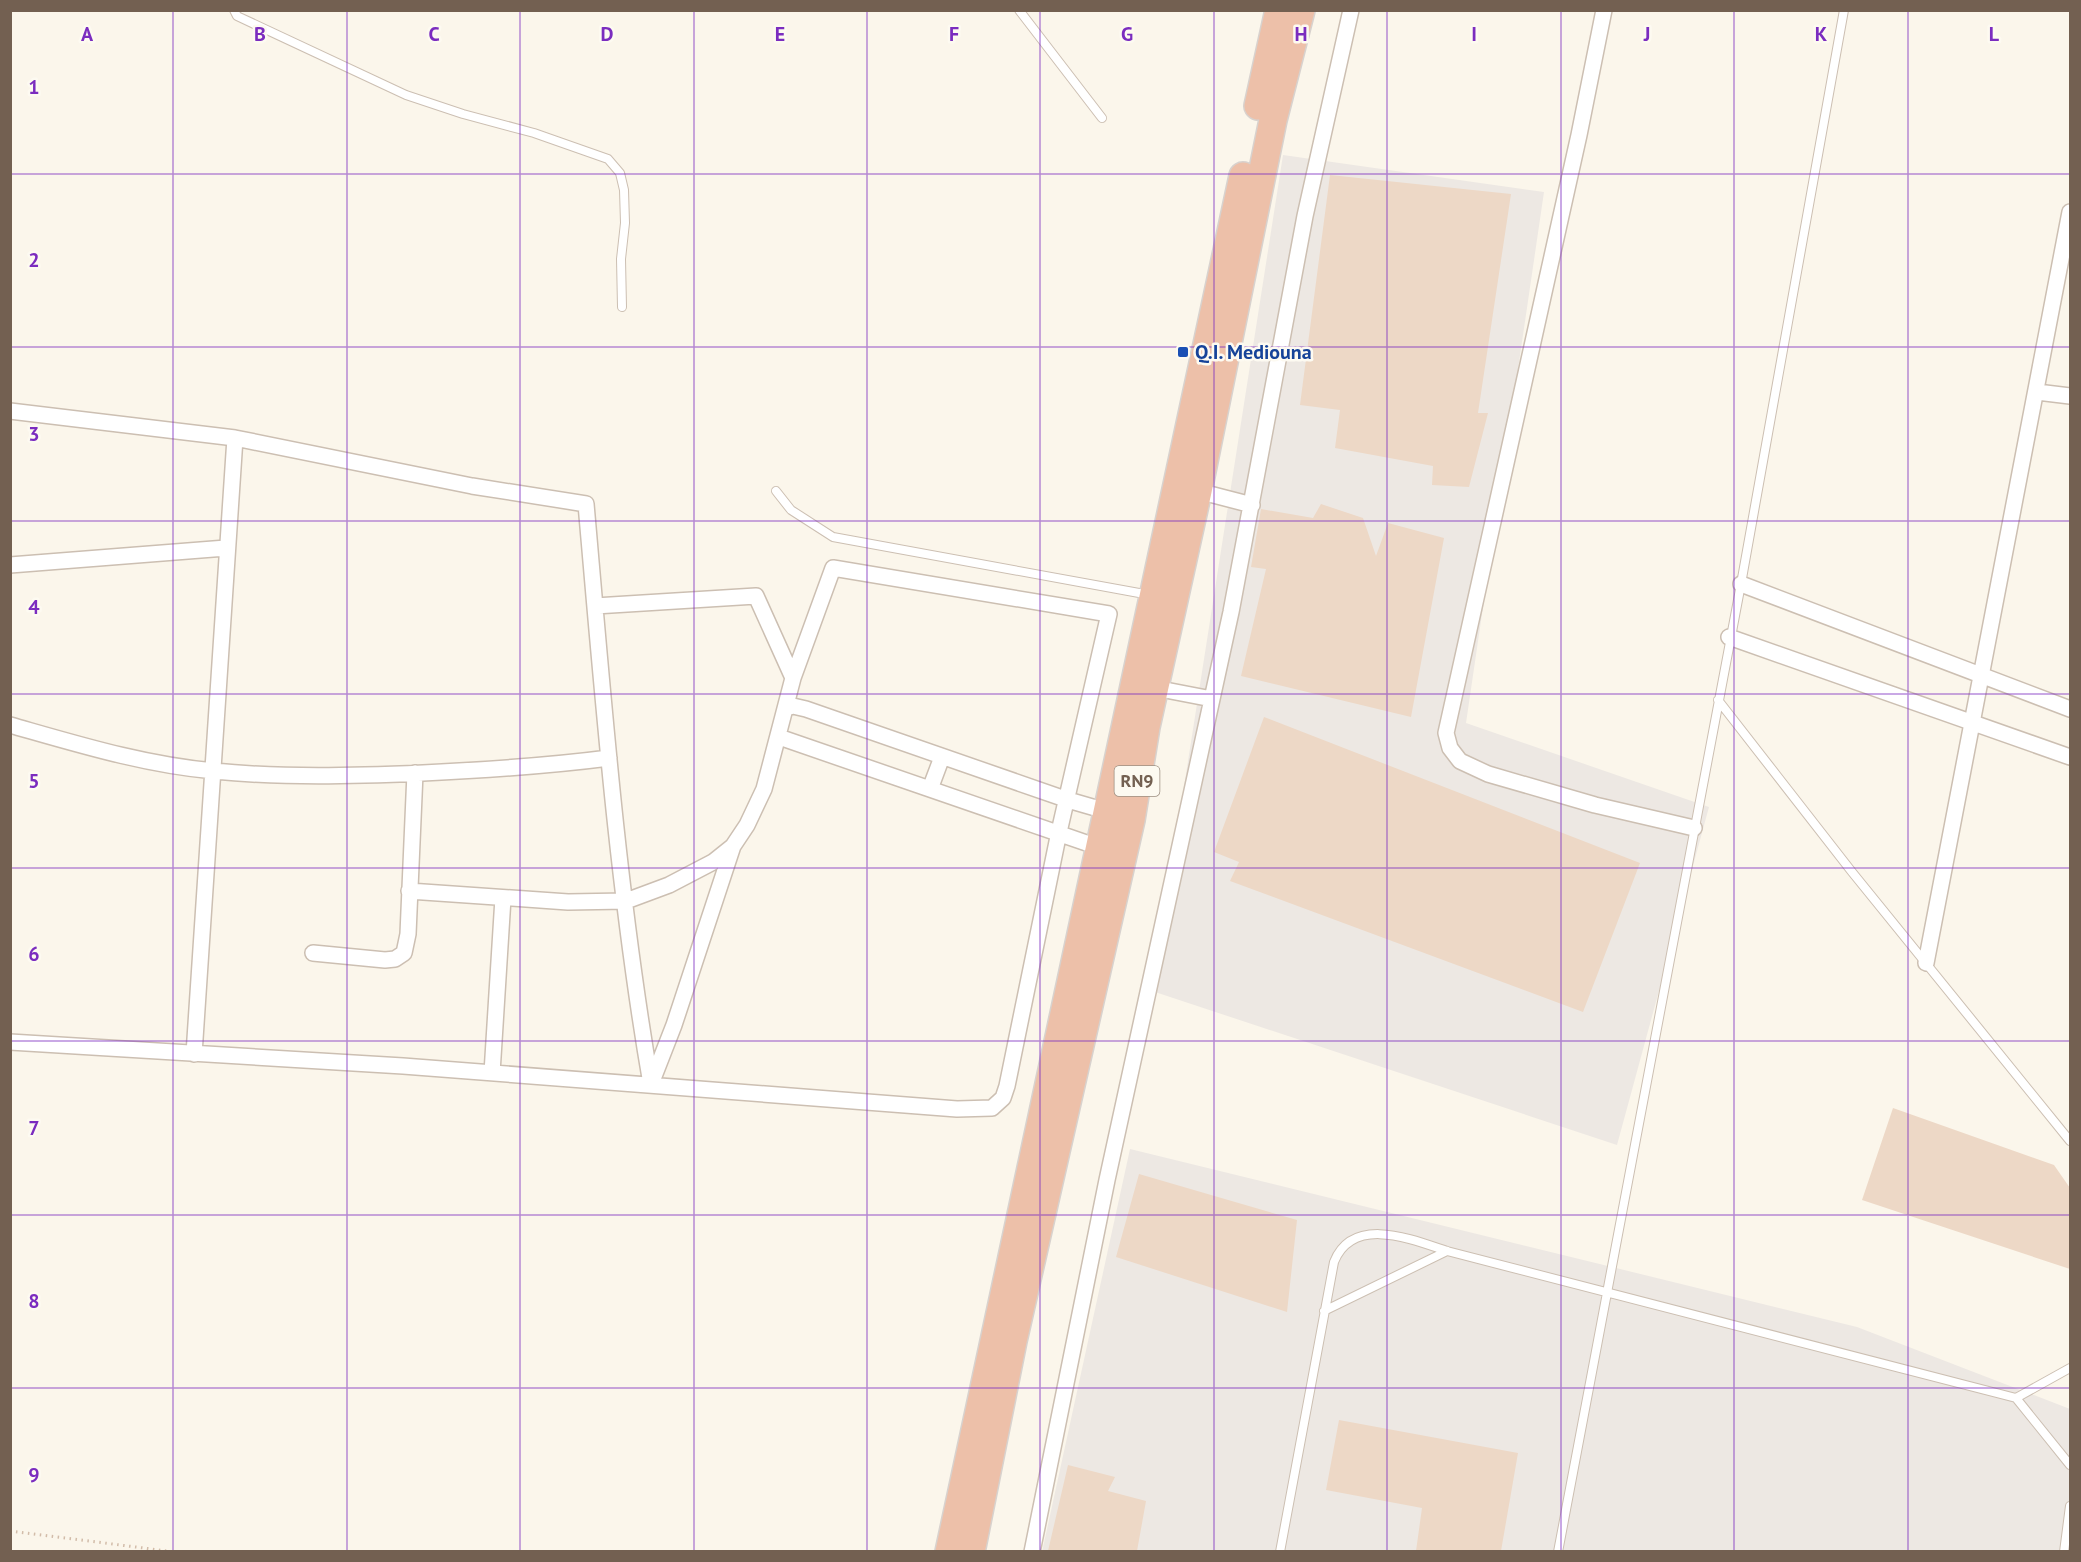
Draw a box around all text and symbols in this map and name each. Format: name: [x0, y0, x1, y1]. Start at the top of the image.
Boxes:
text: A: [81, 21, 94, 47]
text: B: [254, 21, 266, 47]
text: C: [428, 21, 440, 47]
text: D: [601, 21, 614, 47]
text: E: [775, 21, 785, 47]
text: F: [949, 21, 959, 47]
text: G: [1121, 21, 1133, 47]
text: H: [1294, 21, 1308, 47]
text: I: [1471, 21, 1477, 47]
text: J: [1643, 21, 1650, 47]
text: K: [1815, 21, 1828, 47]
text: L: [1989, 21, 2000, 47]
text: 1: [28, 74, 40, 100]
text: 2: [28, 247, 40, 273]
place label: Q.I. Mediouna: [1195, 339, 1312, 365]
marker: Q.I. Mediouna: [1176, 345, 1190, 359]
text: 3: [28, 421, 40, 447]
text: 4: [28, 594, 40, 620]
road number: RN9: [1114, 766, 1160, 796]
text: 5: [28, 768, 40, 794]
text: 6: [28, 941, 40, 967]
text: 7: [28, 1115, 40, 1141]
text: 8: [28, 1288, 40, 1314]
text: 9: [28, 1462, 40, 1488]

